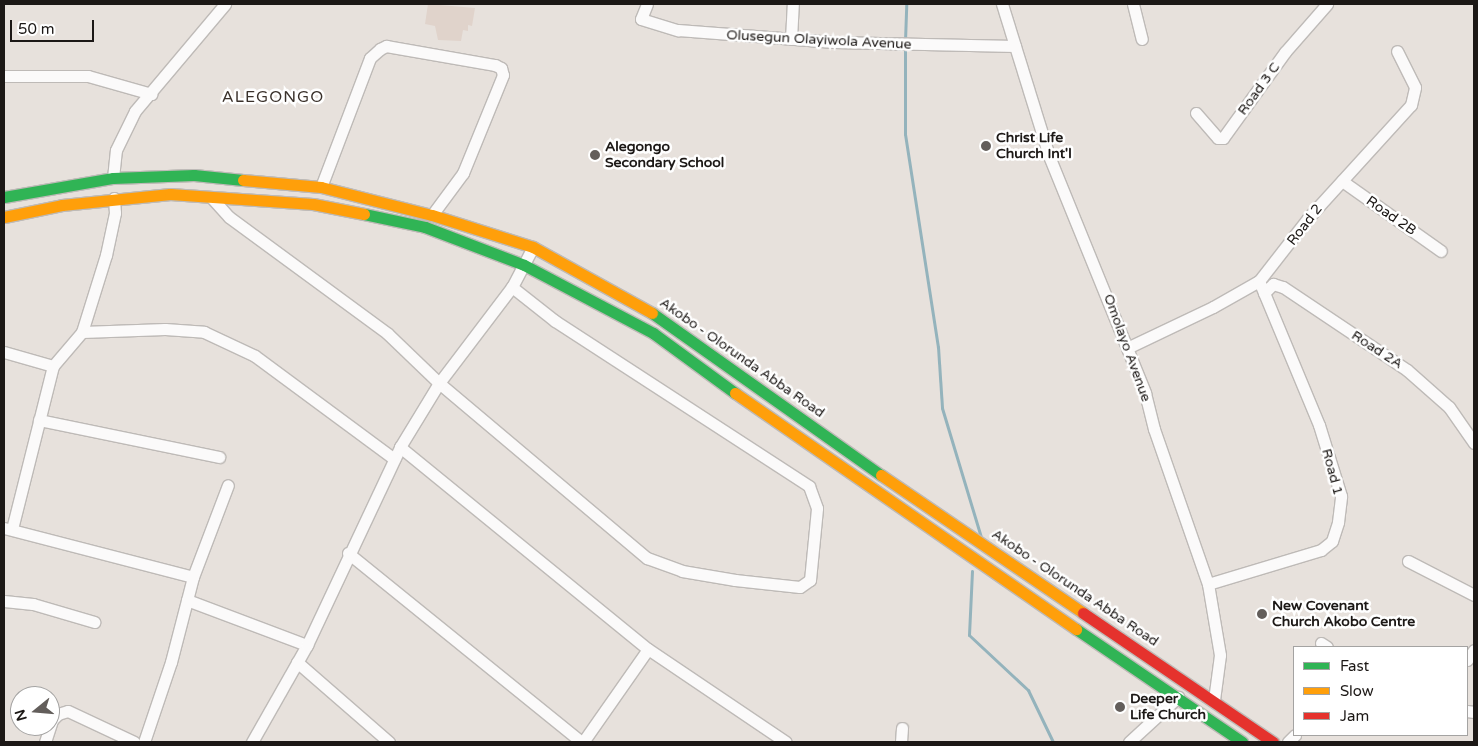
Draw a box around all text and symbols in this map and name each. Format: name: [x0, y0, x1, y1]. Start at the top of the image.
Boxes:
scale bar: [12, 10, 96, 42]
text: 50 m: [18, 20, 55, 38]
street label: Olusegun Olayiwola Avenue: [726, 27, 912, 53]
street label: Road 3 C: [1234, 59, 1284, 119]
district label: ALEGONGO: [221, 87, 325, 107]
place label: Christ Life Church Int'l: [996, 130, 1072, 162]
place label: Alegongo Secondary School: [605, 139, 724, 172]
marker: Christ Life Church Int'l: [980, 140, 992, 152]
marker: Alegongo Secondary School: [589, 149, 601, 161]
street label: Road 2B: [1363, 193, 1419, 239]
street label: Road 2: [1284, 201, 1326, 249]
street label: Omolayo Avenue: [1100, 292, 1154, 404]
street label: Akobo - Olorunda Abba Road: [656, 294, 828, 422]
street label: Road 2A: [1348, 327, 1406, 373]
street label: Road 1: [1318, 447, 1346, 497]
street label: Akobo - Olorunda Abba Road: [988, 526, 1162, 650]
place label: New Covenant Church Akobo Centre: [1272, 598, 1415, 630]
marker: New Covenant Church Akobo Centre: [1256, 608, 1268, 620]
legend: [1293, 646, 1468, 736]
text: Fast: [1340, 657, 1369, 675]
text: Slow: [1340, 682, 1374, 700]
north arrow: [10, 686, 60, 736]
place label: Deeper Life Church: [1130, 691, 1206, 724]
marker: Deeper Life Church: [1114, 701, 1126, 713]
text: N: [11, 707, 31, 723]
text: Jam: [1340, 707, 1369, 725]

